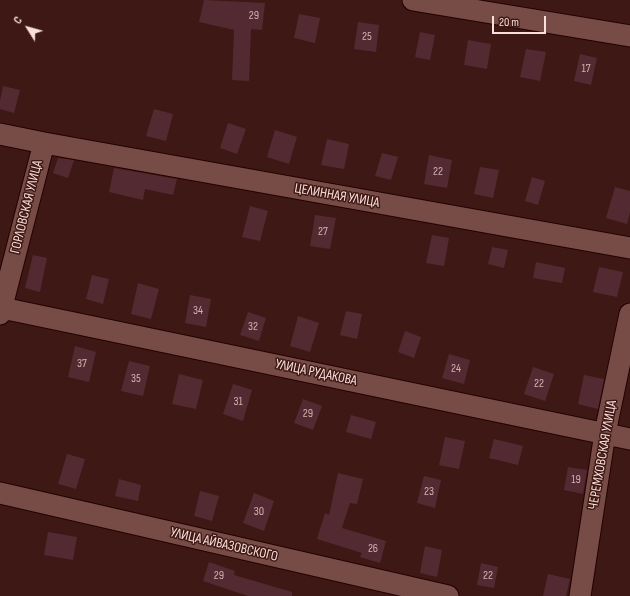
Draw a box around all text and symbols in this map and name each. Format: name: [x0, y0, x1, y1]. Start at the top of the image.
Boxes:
north arrow: [8, 8, 48, 48]
scale bar: [494, 8, 548, 34]
house number: 29: [249, 9, 259, 23]
text: С: [11, 14, 25, 27]
text: 20 m: [499, 15, 519, 30]
house number: 25: [362, 30, 372, 44]
house number: 17: [582, 62, 590, 76]
street label: ГОРЛОВСКАЯ УЛИЦА: [7, 159, 47, 255]
house number: 22: [433, 165, 443, 179]
street label: ЦЕЛИННАЯ УЛИЦА: [293, 180, 381, 212]
house number: 27: [318, 225, 328, 239]
house number: 34: [193, 304, 203, 318]
house number: 32: [248, 320, 258, 334]
street label: УЛИЦА РУДАКОВА: [274, 356, 358, 390]
house number: 37: [77, 357, 87, 371]
house number: 24: [451, 362, 461, 376]
house number: 35: [131, 372, 141, 386]
house number: 22: [534, 377, 544, 391]
house number: 31: [233, 395, 243, 409]
street label: ЧЕРЕМХОВСКАЯ УЛИЦА: [585, 399, 621, 511]
house number: 29: [303, 407, 313, 421]
house number: 19: [571, 473, 581, 487]
house number: 23: [424, 485, 434, 499]
house number: 30: [254, 505, 264, 519]
street label: УЛИЦА АЙВАЗОВСКОГО: [169, 524, 279, 566]
house number: 26: [368, 542, 378, 556]
house number: 29: [214, 569, 224, 583]
house number: 22: [483, 569, 493, 583]

